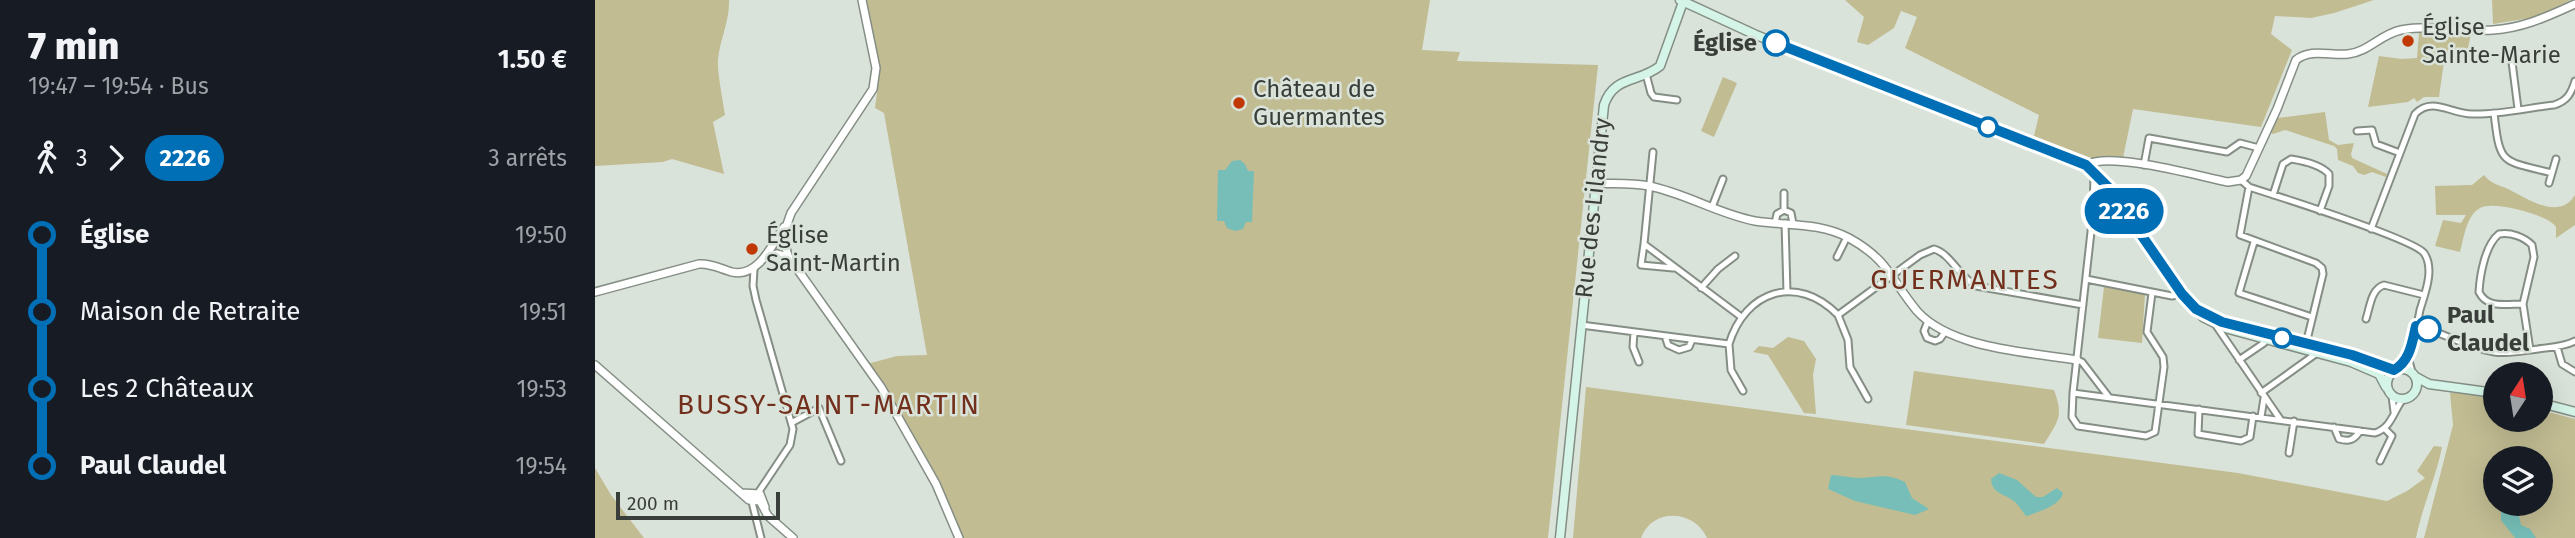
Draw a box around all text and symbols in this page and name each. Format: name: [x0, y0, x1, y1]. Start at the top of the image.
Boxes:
place label: Église Sainte-Marie: [2422, 12, 2561, 69]
text: 7 min: [28, 23, 119, 69]
place label: Église: [1693, 28, 1757, 57]
marker: Église: [1763, 30, 1789, 56]
marker: Église Sainte-Marie: [2400, 33, 2416, 49]
text: 1.50 €: [498, 44, 567, 75]
text: 19:47 – 19:54 · Bus: [28, 72, 209, 100]
place label: Château de Guermantes: [1253, 75, 1385, 131]
marker: Château de Guermantes: [1231, 95, 1247, 111]
street label: Rue des Lilandry: [1570, 116, 1616, 300]
unlabelled marker: [1978, 117, 1998, 137]
icon: walk: [28, 139, 66, 177]
icon: forward: [97, 139, 135, 177]
text: 3: [76, 144, 87, 172]
text: 2226: [159, 144, 210, 172]
text: 3 arrêts: [488, 144, 567, 172]
line badge: 2226: [2075, 188, 2173, 234]
text: 2226: [2099, 197, 2149, 225]
text: Église: [80, 219, 149, 250]
place label: Église Saint-Martin: [766, 220, 901, 277]
text: 19:50: [515, 221, 567, 249]
marker: Église Saint-Martin: [744, 241, 760, 257]
district label: GUERMANTES: [1870, 263, 2060, 296]
text: Maison de Retraite: [80, 296, 300, 327]
text: 19:51: [519, 298, 567, 326]
place label: Paul Claudel: [2447, 301, 2530, 357]
marker: Paul Claudel: [2415, 316, 2441, 342]
unlabelled marker: [2272, 328, 2292, 348]
north arrow: [2483, 362, 2553, 432]
map controls: [2483, 362, 2553, 516]
text: Les 2 Châteaux: [80, 373, 254, 404]
text: 19:53: [517, 375, 567, 403]
district label: BUSSY-SAINT-MARTIN: [677, 388, 981, 421]
button: layers: [2483, 446, 2553, 516]
text: Paul Claudel: [80, 450, 226, 481]
text: 19:54: [516, 452, 567, 480]
scale bar: [616, 489, 781, 521]
text: 200 m: [627, 492, 679, 515]

